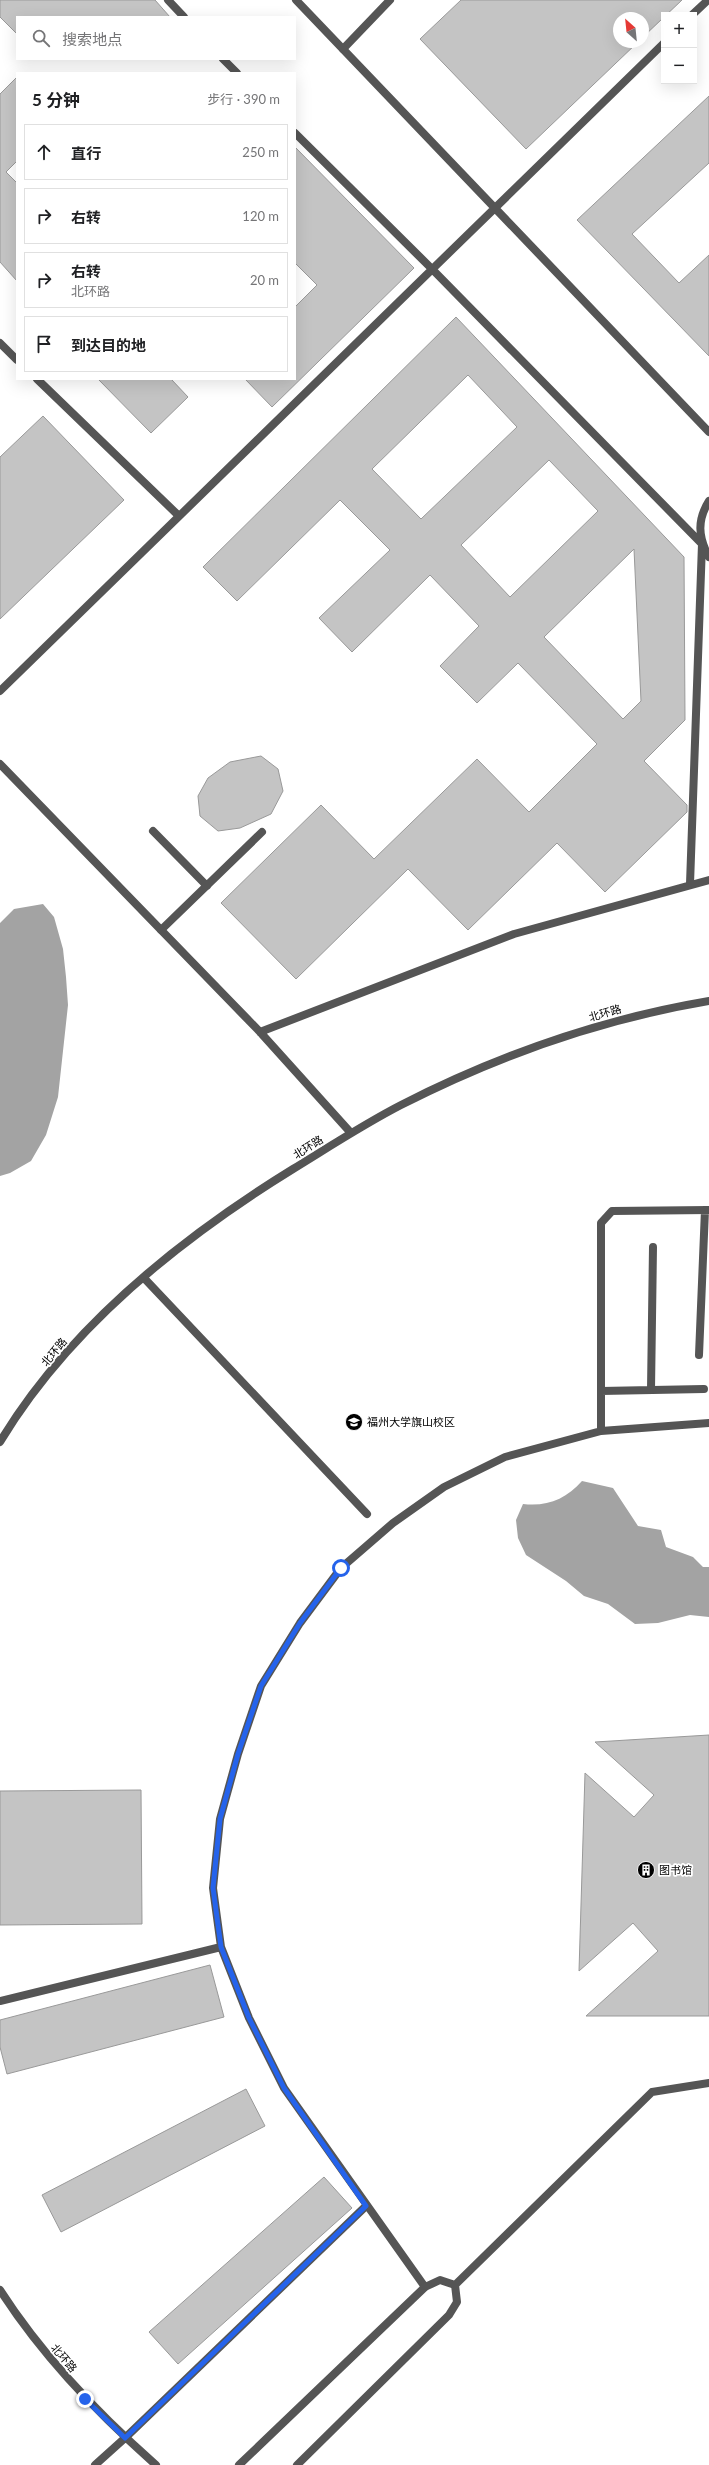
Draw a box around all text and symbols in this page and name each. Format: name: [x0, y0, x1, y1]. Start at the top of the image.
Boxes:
north arrow: [613, 12, 649, 48]
map controls: [661, 12, 697, 84]
button: +: [661, 12, 697, 48]
search box: [16, 16, 296, 60]
icon: search: [30, 27, 52, 49]
text: 搜索地点: [62, 30, 122, 48]
button: −: [661, 48, 697, 84]
text: 5 分钟: [32, 89, 80, 110]
text: 步行 · 390 m: [207, 91, 280, 107]
icon: ahead: [33, 141, 55, 163]
text: 直行: [71, 144, 101, 162]
text: 250 m: [242, 144, 279, 160]
icon: right: [33, 205, 55, 227]
text: 右转: [71, 208, 101, 226]
text: 120 m: [242, 208, 279, 224]
text: 右转: [71, 262, 101, 280]
icon: right: [33, 269, 55, 291]
text: 20 m: [250, 272, 279, 288]
text: 北环路: [71, 283, 110, 299]
icon: arrive: [33, 333, 55, 355]
text: 到达目的地: [71, 336, 146, 354]
street label: 北环路: [587, 1002, 623, 1023]
street label: 北环路: [290, 1132, 325, 1161]
street label: 北环路: [38, 1335, 69, 1368]
school or university icon: 福州大学旗山校区: [344, 1412, 364, 1432]
place label: 福州大学旗山校区: [367, 1415, 455, 1428]
route start: [332, 1559, 350, 1577]
building icon: 图书馆: [636, 1860, 656, 1880]
place label: 图书馆: [659, 1863, 692, 1876]
street label: 北环路: [49, 2341, 80, 2374]
route end: [76, 2390, 94, 2408]

